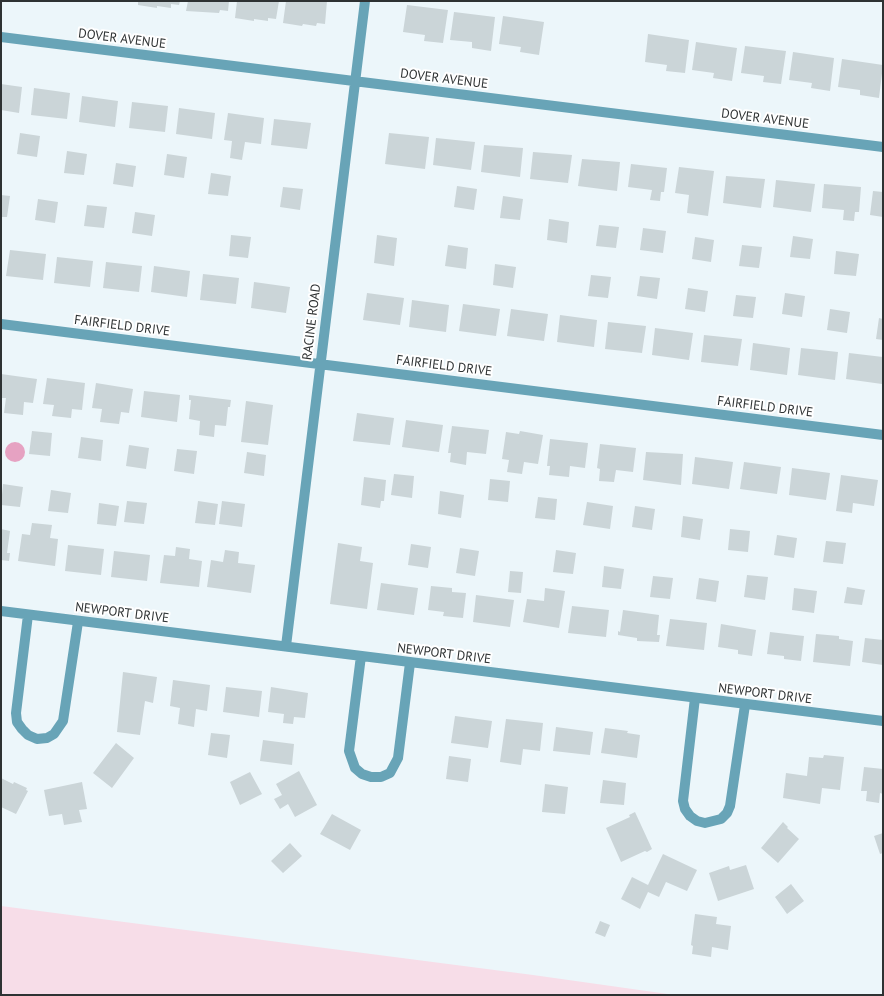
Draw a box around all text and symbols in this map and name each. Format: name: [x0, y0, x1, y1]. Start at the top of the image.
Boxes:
street label: DOVER AVENUE: [77, 26, 167, 52]
street label: DOVER AVENUE: [399, 66, 489, 92]
street label: DOVER AVENUE: [720, 106, 810, 132]
street label: RACINE ROAD: [300, 283, 324, 361]
street label: FAIRFIELD DRIVE: [73, 312, 171, 340]
street label: FAIRFIELD DRIVE: [395, 352, 493, 380]
street label: FAIRFIELD DRIVE: [716, 393, 814, 421]
street label: NEWPORT DRIVE: [74, 600, 170, 626]
street label: NEWPORT DRIVE: [396, 641, 492, 667]
street label: NEWPORT DRIVE: [717, 681, 813, 707]

